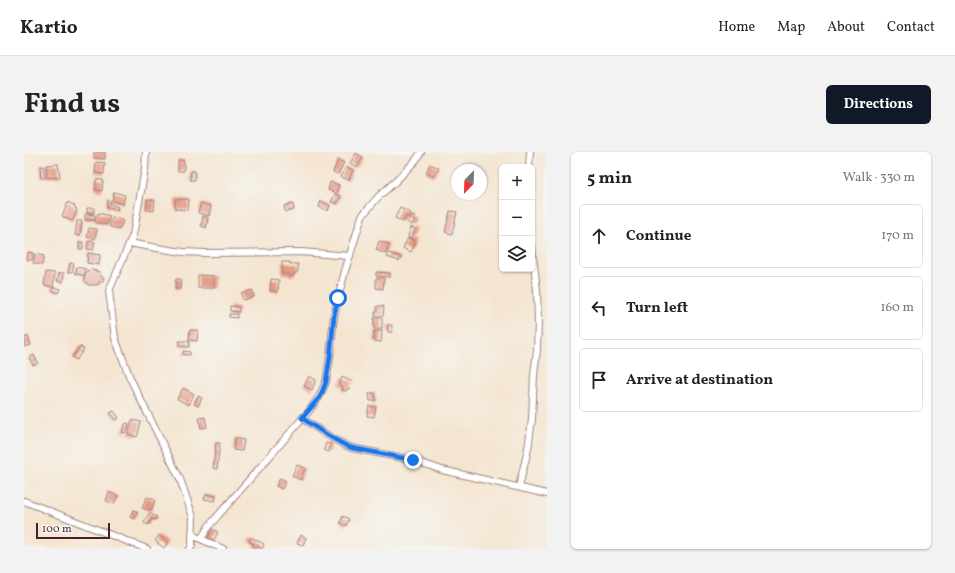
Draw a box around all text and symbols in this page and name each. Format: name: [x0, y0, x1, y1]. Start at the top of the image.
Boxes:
text: Kartio: [20, 15, 78, 41]
text: Home: [718, 18, 755, 37]
text: Map: [777, 18, 805, 37]
text: About: [827, 18, 865, 37]
text: Contact: [887, 18, 935, 37]
text: Find us: [24, 85, 120, 124]
button: Directions: [826, 85, 931, 124]
north arrow: [451, 164, 487, 200]
map controls: [499, 164, 535, 272]
button: +: [499, 164, 535, 200]
text: 5 min: [587, 167, 632, 190]
text: Walk · 330 m: [843, 169, 915, 187]
button: −: [499, 200, 535, 236]
icon: ahead: [588, 225, 610, 247]
text: Continue: [626, 226, 691, 247]
text: 170 m: [881, 227, 914, 245]
button: layers: [499, 236, 535, 272]
route start: [329, 289, 347, 307]
icon: left: [588, 297, 610, 319]
text: Turn left: [626, 298, 688, 319]
text: 160 m: [880, 299, 914, 317]
icon: arrive: [588, 369, 610, 391]
text: Arrive at destination: [626, 370, 773, 391]
route end: [404, 451, 422, 469]
scale bar: [36, 521, 110, 540]
text: 100 m: [42, 522, 72, 537]

